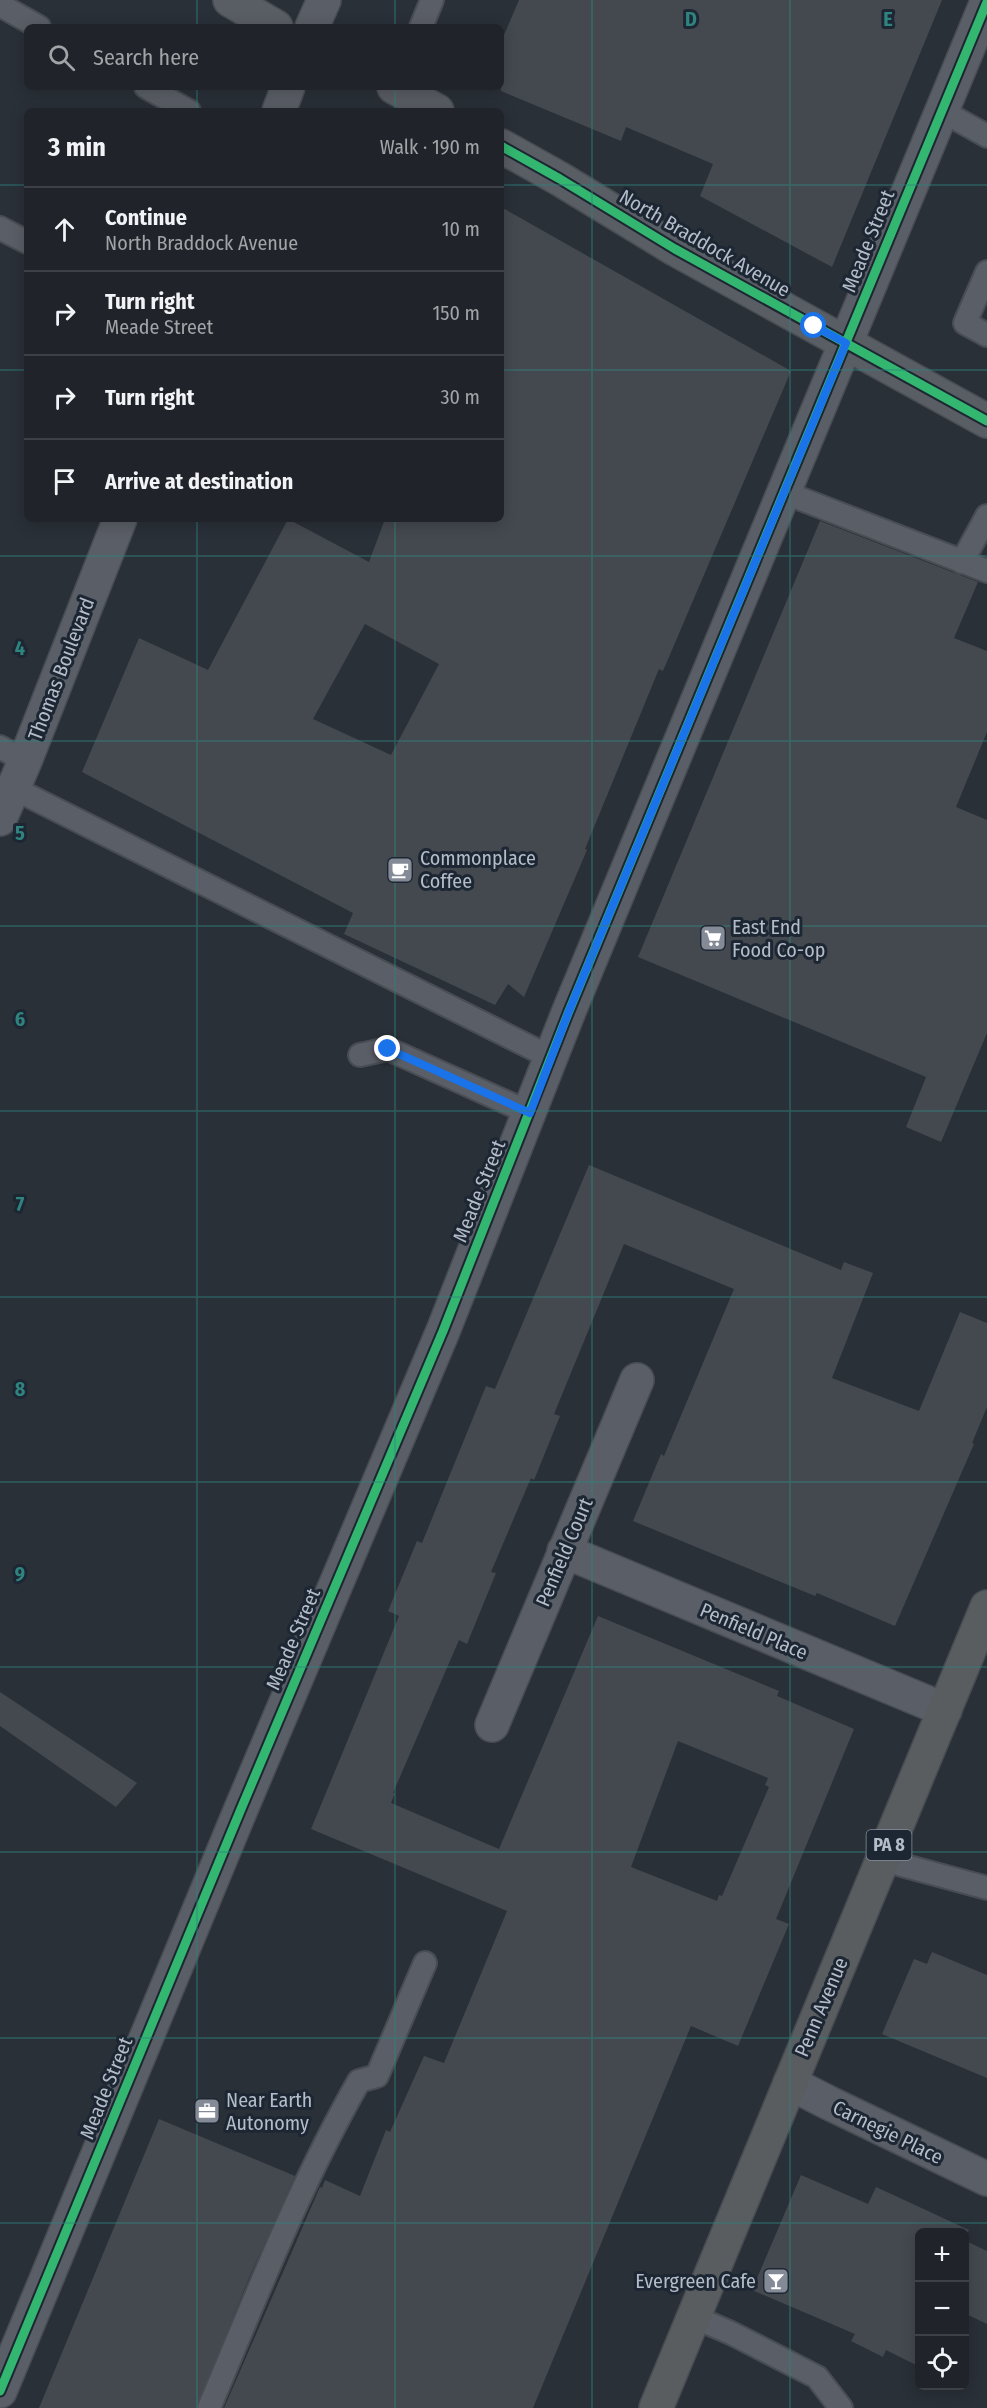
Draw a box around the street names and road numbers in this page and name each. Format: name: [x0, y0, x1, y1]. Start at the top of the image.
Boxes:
street label: North Braddock Avenue: [615, 184, 795, 302]
street label: Meade Street: [837, 186, 900, 296]
street label: Thomas Boulevard: [23, 594, 99, 744]
street label: Meade Street: [448, 1136, 511, 1246]
street label: Penfield Court: [530, 1494, 598, 1610]
street label: Meade Street: [261, 1584, 325, 1693]
street label: Penfield Place: [697, 1598, 811, 1664]
road number: PA 8: [866, 1830, 912, 1860]
street label: Penn Avenue: [789, 1954, 853, 2060]
street label: Meade Street: [75, 2033, 138, 2143]
street label: Carnegie Place: [829, 2095, 947, 2169]

